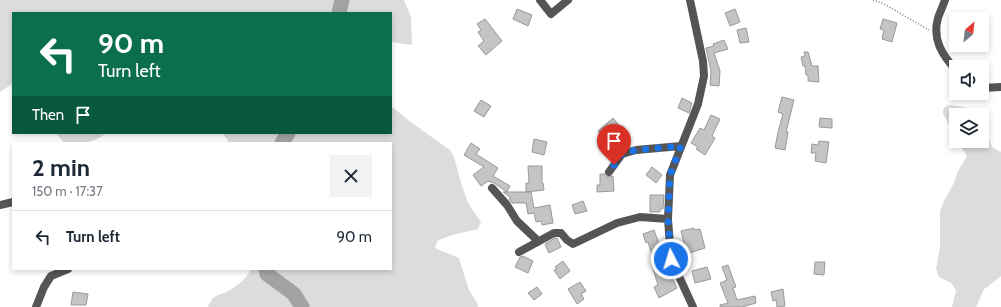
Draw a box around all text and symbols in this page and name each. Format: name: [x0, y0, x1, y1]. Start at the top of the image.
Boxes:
north arrow: [949, 12, 989, 52]
map controls: [949, 12, 989, 148]
text: 90 m: [98, 26, 164, 60]
icon: left: [32, 28, 84, 80]
text: Turn left: [98, 60, 161, 82]
button: sound: [949, 60, 989, 100]
icon: arrive: [72, 104, 94, 126]
text: Then: [32, 106, 64, 124]
button: layers: [949, 108, 989, 148]
pin: [597, 124, 631, 165]
icon: arrive: [603, 130, 625, 152]
text: 2 min: [32, 153, 90, 182]
button: close: [330, 155, 372, 197]
text: 150 m · 17:37: [32, 183, 103, 199]
icon: left: [32, 226, 54, 248]
text: Turn left: [66, 228, 120, 246]
text: 90 m: [336, 228, 372, 246]
position arrow: [650, 238, 692, 280]

